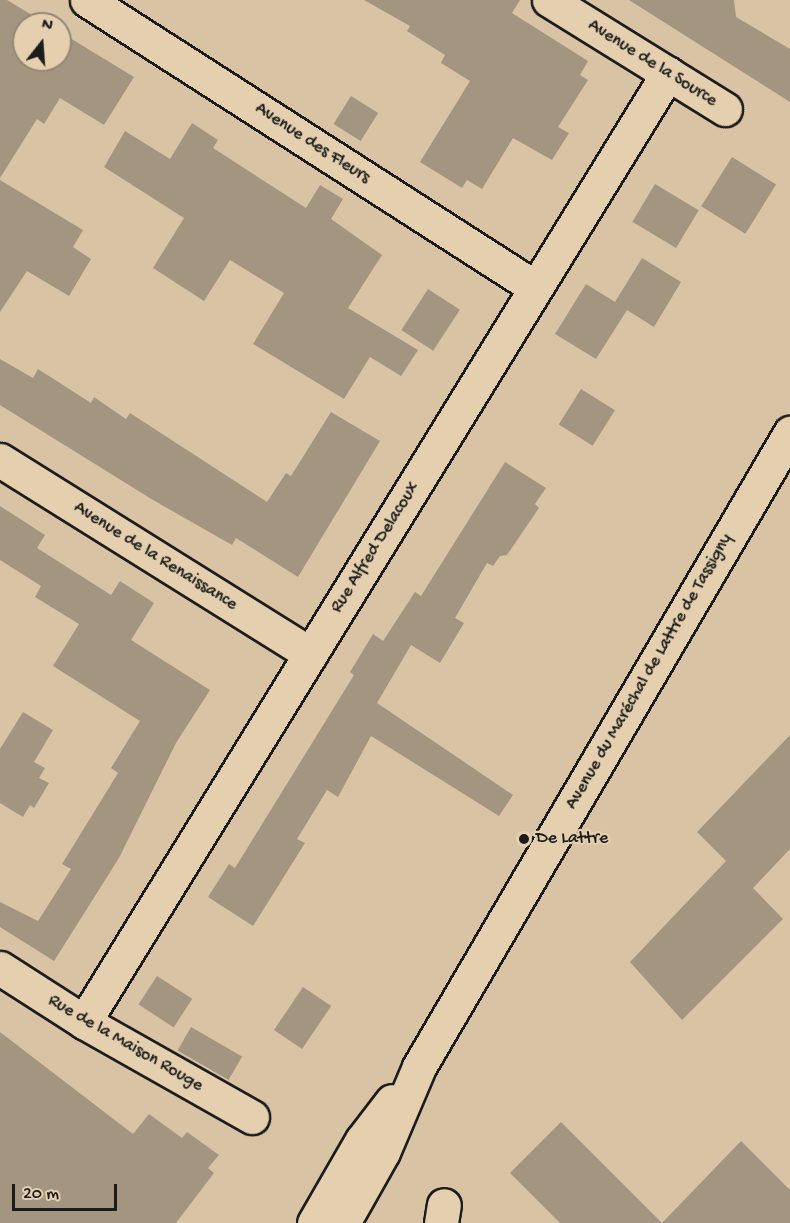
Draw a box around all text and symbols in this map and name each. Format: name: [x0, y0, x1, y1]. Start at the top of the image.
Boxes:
north arrow: [12, 12, 72, 72]
street label: Avenue de la Source: [583, 15, 721, 113]
text: N: [39, 16, 55, 37]
street label: Avenue des Fleurs: [250, 99, 374, 189]
street label: Rue Alfred Delacoux: [327, 479, 425, 617]
street label: Avenue de la Renaissance: [69, 498, 241, 616]
street label: Avenue du Maréchal de Lattre de Tassigny: [562, 530, 738, 814]
place label: De Lattre: [536, 828, 608, 850]
marker: De Lattre: [517, 832, 531, 846]
street label: Rue de la Maison Rouge: [44, 991, 206, 1097]
scale bar: [15, 1172, 120, 1210]
text: 20 m: [23, 1184, 59, 1205]

